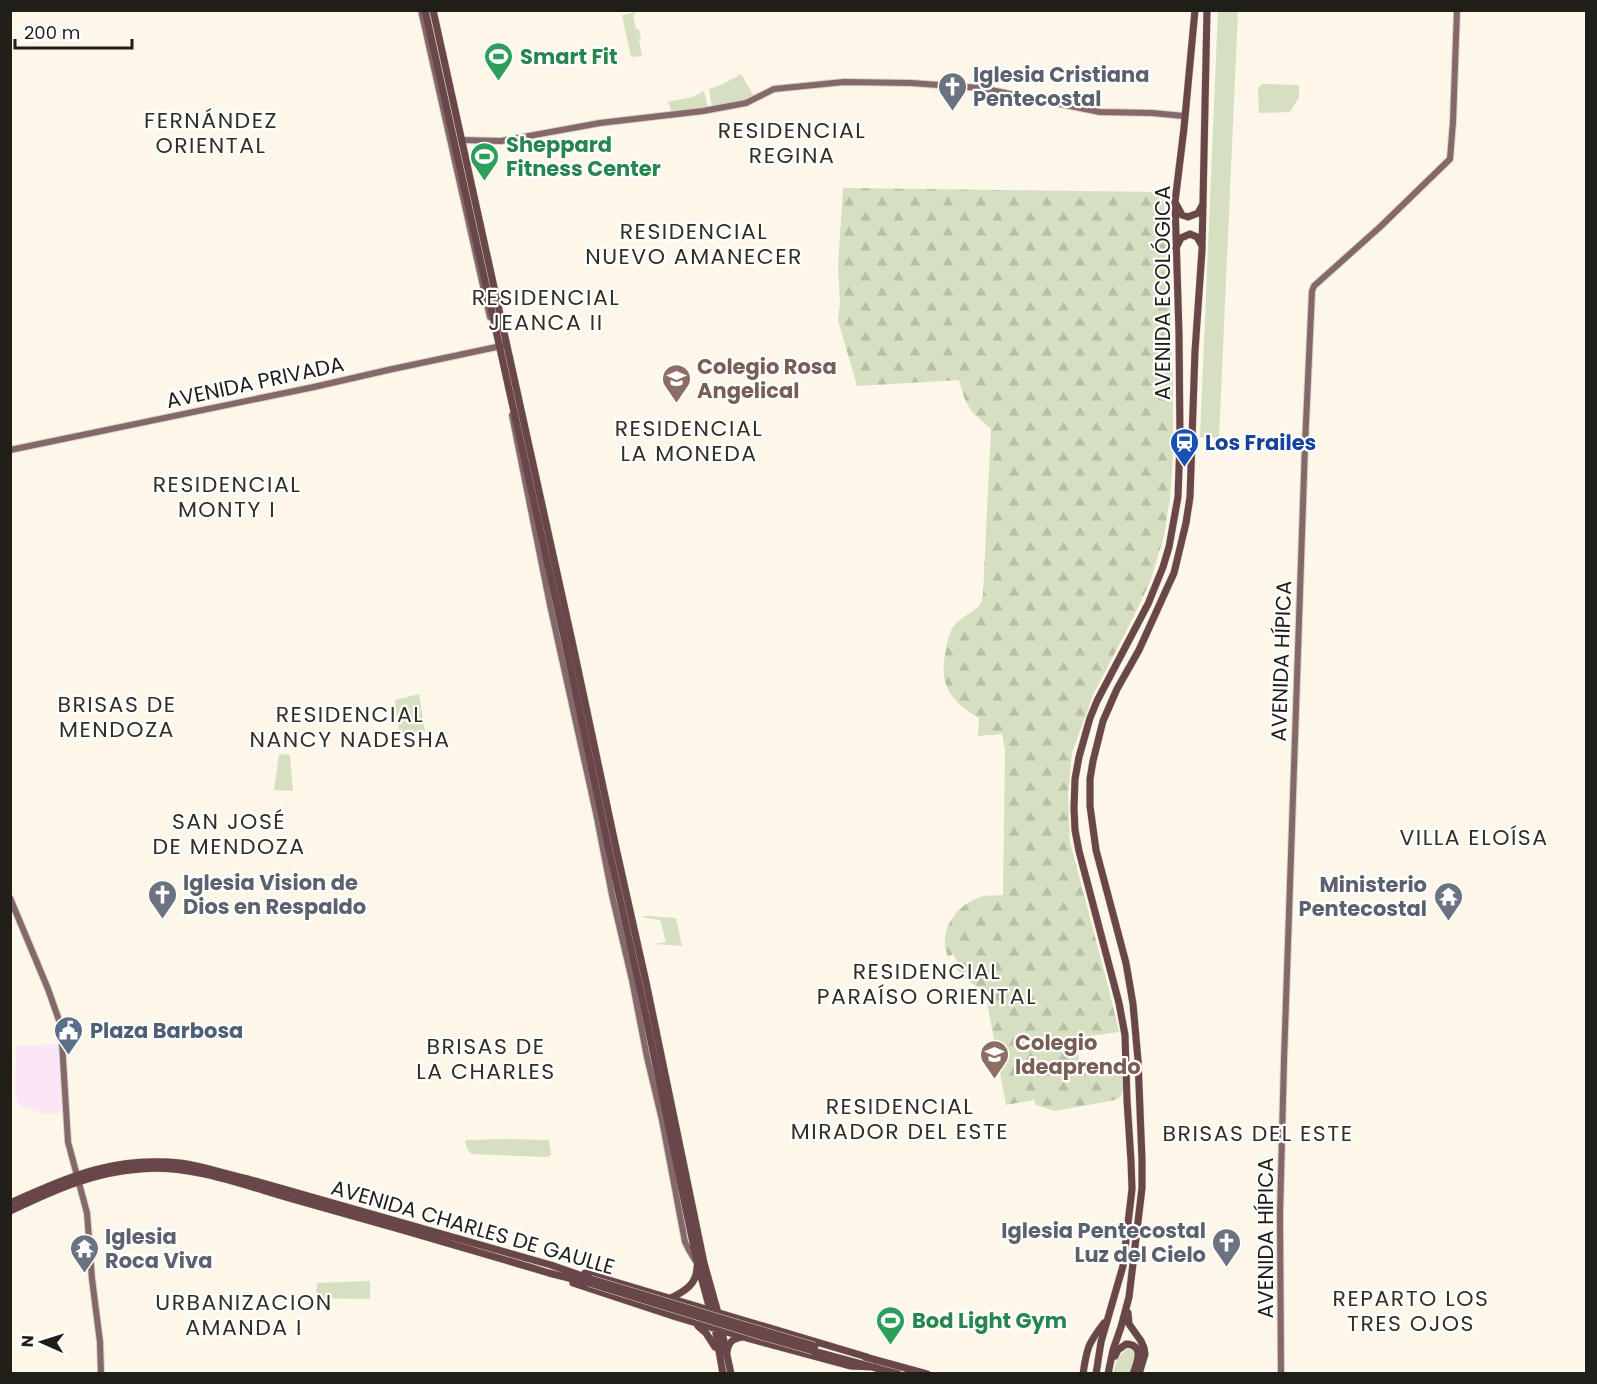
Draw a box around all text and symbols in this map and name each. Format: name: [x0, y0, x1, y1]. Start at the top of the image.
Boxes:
scale bar: [15, 12, 132, 50]
text: 200 m: [24, 20, 80, 45]
sports icon: Smart Fit: [483, 40, 515, 82]
place label: Smart Fit: [520, 42, 618, 71]
place label: Iglesia Cristiana Pentecostal: [973, 60, 1150, 113]
church icon: Iglesia Cristiana Pentecostal: [936, 70, 968, 112]
district label: FERNÁNDEZ ORIENTAL: [144, 105, 278, 161]
district label: RESIDENCIAL REGINA: [718, 115, 866, 171]
place label: Sheppard Fitness Center: [506, 130, 661, 183]
sports icon: Sheppard Fitness Center: [469, 140, 501, 182]
street label: AVENIDA ECOLÓGICA: [1148, 186, 1177, 400]
district label: RESIDENCIAL NUEVO AMANECER: [585, 216, 803, 272]
district label: RESIDENCIAL JEANCA II: [472, 282, 620, 338]
street label: AVENIDA PRIVADA: [163, 349, 347, 415]
place label: Colegio Rosa Angelical: [697, 352, 837, 405]
school or university icon: Colegio Rosa Angelical: [660, 362, 692, 404]
district label: RESIDENCIAL LA MONEDA: [615, 413, 763, 469]
station icon: Los Frailes: [1168, 426, 1200, 468]
place label: Los Frailes: [1205, 428, 1316, 457]
district label: RESIDENCIAL MONTY I: [153, 469, 301, 525]
street label: AVENIDA HÍPICA: [1264, 580, 1298, 742]
district label: BRISAS DE MENDOZA: [57, 689, 177, 745]
district label: RESIDENCIAL NANCY NADESHA: [249, 699, 451, 755]
district label: SAN JOSÉ DE MENDOZA: [153, 806, 306, 862]
district label: VILLA ELOÍSA: [1399, 822, 1549, 853]
place label: Iglesia Vision de Dios en Respaldo: [183, 868, 366, 921]
place label: Ministerio Pentecostal: [1299, 870, 1427, 923]
church icon: Iglesia Vision de Dios en Respaldo: [146, 878, 178, 920]
temple icon: Ministerio Pentecostal: [1432, 880, 1464, 922]
district label: RESIDENCIAL PARAÍSO ORIENTAL: [817, 956, 1037, 1012]
public building icon: Plaza Barbosa: [53, 1014, 85, 1056]
place label: Plaza Barbosa: [90, 1016, 243, 1045]
place label: Colegio Ideaprendo: [1015, 1028, 1141, 1081]
district label: BRISAS DE LA CHARLES: [416, 1031, 556, 1087]
school or university icon: Colegio Ideaprendo: [978, 1038, 1010, 1080]
district label: RESIDENCIAL MIRADOR DEL ESTE: [791, 1091, 1009, 1147]
district label: BRISAS DEL ESTE: [1163, 1118, 1353, 1149]
street label: AVENIDA HÍPICA: [1251, 1157, 1280, 1319]
street label: AVENIDA CHARLES DE GAULLE: [328, 1173, 618, 1281]
place label: Iglesia Pentecostal Luz del Cielo: [1001, 1216, 1206, 1269]
place label: Iglesia Roca Viva: [105, 1222, 212, 1275]
church icon: Iglesia Pentecostal Luz del Cielo: [1211, 1226, 1243, 1268]
temple icon: Iglesia Roca Viva: [68, 1232, 100, 1274]
district label: REPARTO LOS TRES OJOS: [1333, 1283, 1489, 1339]
district label: URBANIZACION AMANDA I: [155, 1287, 333, 1343]
sports icon: Bod Light Gym: [875, 1304, 907, 1346]
place label: Bod Light Gym: [912, 1306, 1067, 1335]
north arrow: [12, 1312, 72, 1372]
text: N: [16, 1335, 39, 1348]

